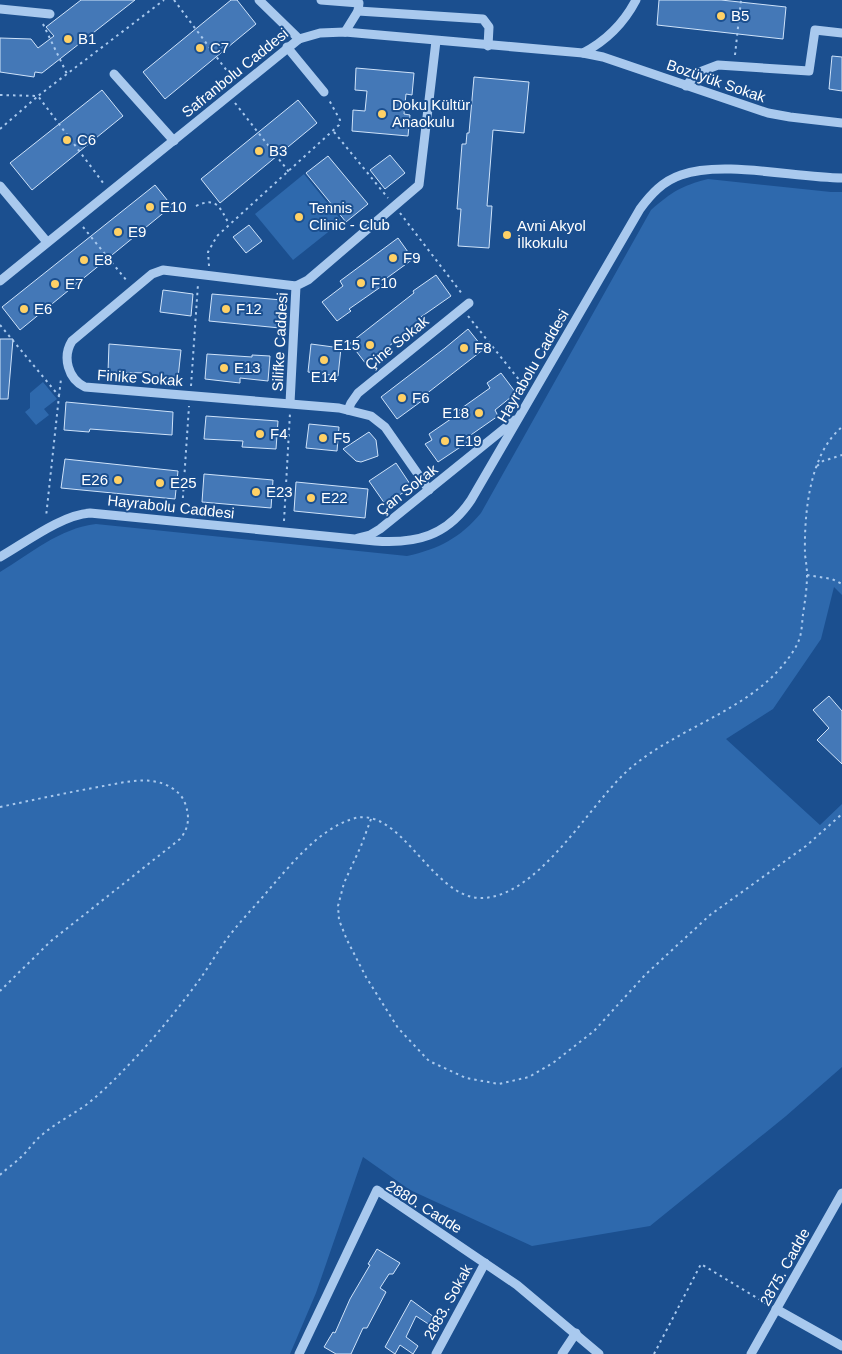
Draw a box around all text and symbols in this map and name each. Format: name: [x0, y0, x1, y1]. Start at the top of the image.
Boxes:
place label: B5: [731, 7, 749, 24]
marker: B5: [715, 10, 727, 22]
street label: Safranbolu Caddesi: [178, 25, 291, 121]
place label: B1: [78, 30, 96, 47]
marker: B1: [62, 33, 74, 45]
place label: C7: [210, 39, 229, 56]
marker: C7: [194, 42, 206, 54]
street label: Bozüyük Sokak: [665, 56, 768, 106]
place label: Doku Kültür Anaokulu: [392, 96, 470, 130]
marker: Doku Kültür Anaokulu: [376, 108, 388, 120]
place label: C6: [77, 131, 96, 148]
marker: C6: [61, 134, 73, 146]
place label: B3: [269, 142, 287, 159]
marker: B3: [253, 145, 265, 157]
place label: E10: [160, 198, 187, 215]
place label: Tennis Clinic - Club: [309, 199, 390, 233]
marker: E10: [144, 201, 156, 213]
marker: Tennis Clinic - Club: [293, 211, 305, 223]
place label: Avni Akyol İlkokulu: [517, 217, 586, 251]
place label: E9: [128, 223, 146, 240]
marker: E9: [112, 226, 124, 238]
marker: Avni Akyol İlkokulu: [501, 229, 513, 241]
place label: F9: [403, 249, 421, 266]
place label: E8: [94, 251, 112, 268]
marker: F9: [387, 252, 399, 264]
marker: E8: [78, 254, 90, 266]
place label: F10: [371, 274, 397, 291]
place label: E7: [65, 275, 83, 292]
marker: F10: [355, 277, 367, 289]
marker: E7: [49, 278, 61, 290]
street label: Silifke Caddesi: [268, 292, 291, 392]
place label: E6: [34, 300, 52, 317]
place label: F12: [236, 300, 262, 317]
marker: E6: [18, 303, 30, 315]
marker: F12: [220, 303, 232, 315]
street label: Hayrabolu Caddesi: [493, 306, 572, 425]
street label: Çine Sokak: [362, 312, 432, 373]
place label: E15: [333, 336, 360, 353]
marker: E15: [364, 339, 376, 351]
place label: F8: [474, 339, 492, 356]
marker: F8: [458, 342, 470, 354]
marker: E14: [318, 354, 330, 366]
place label: E13: [234, 359, 261, 376]
marker: E13: [218, 362, 230, 374]
street label: Finike Sokak: [97, 366, 184, 389]
place label: E14: [311, 368, 337, 385]
place label: F6: [412, 389, 430, 406]
marker: F6: [396, 392, 408, 404]
place label: E18: [442, 404, 469, 421]
marker: E18: [473, 407, 485, 419]
place label: F4: [270, 425, 288, 442]
marker: F4: [254, 428, 266, 440]
place label: F5: [333, 429, 351, 446]
marker: F5: [317, 432, 329, 444]
place label: E19: [455, 432, 482, 449]
marker: E19: [439, 435, 451, 447]
street label: Çan Sokak: [373, 460, 441, 519]
place label: E26: [81, 471, 108, 488]
marker: E26: [112, 474, 124, 486]
place label: E25: [170, 474, 197, 491]
marker: E25: [154, 477, 166, 489]
place label: E23: [266, 483, 293, 500]
marker: E23: [250, 486, 262, 498]
place label: E22: [321, 489, 348, 506]
street label: Hayrabolu Caddesi: [107, 491, 235, 522]
marker: E22: [305, 492, 317, 504]
street label: 2880. Cadde: [383, 1177, 465, 1237]
street label: 2875. Cadde: [756, 1225, 813, 1308]
street label: 2883. Sokak: [420, 1261, 475, 1342]

